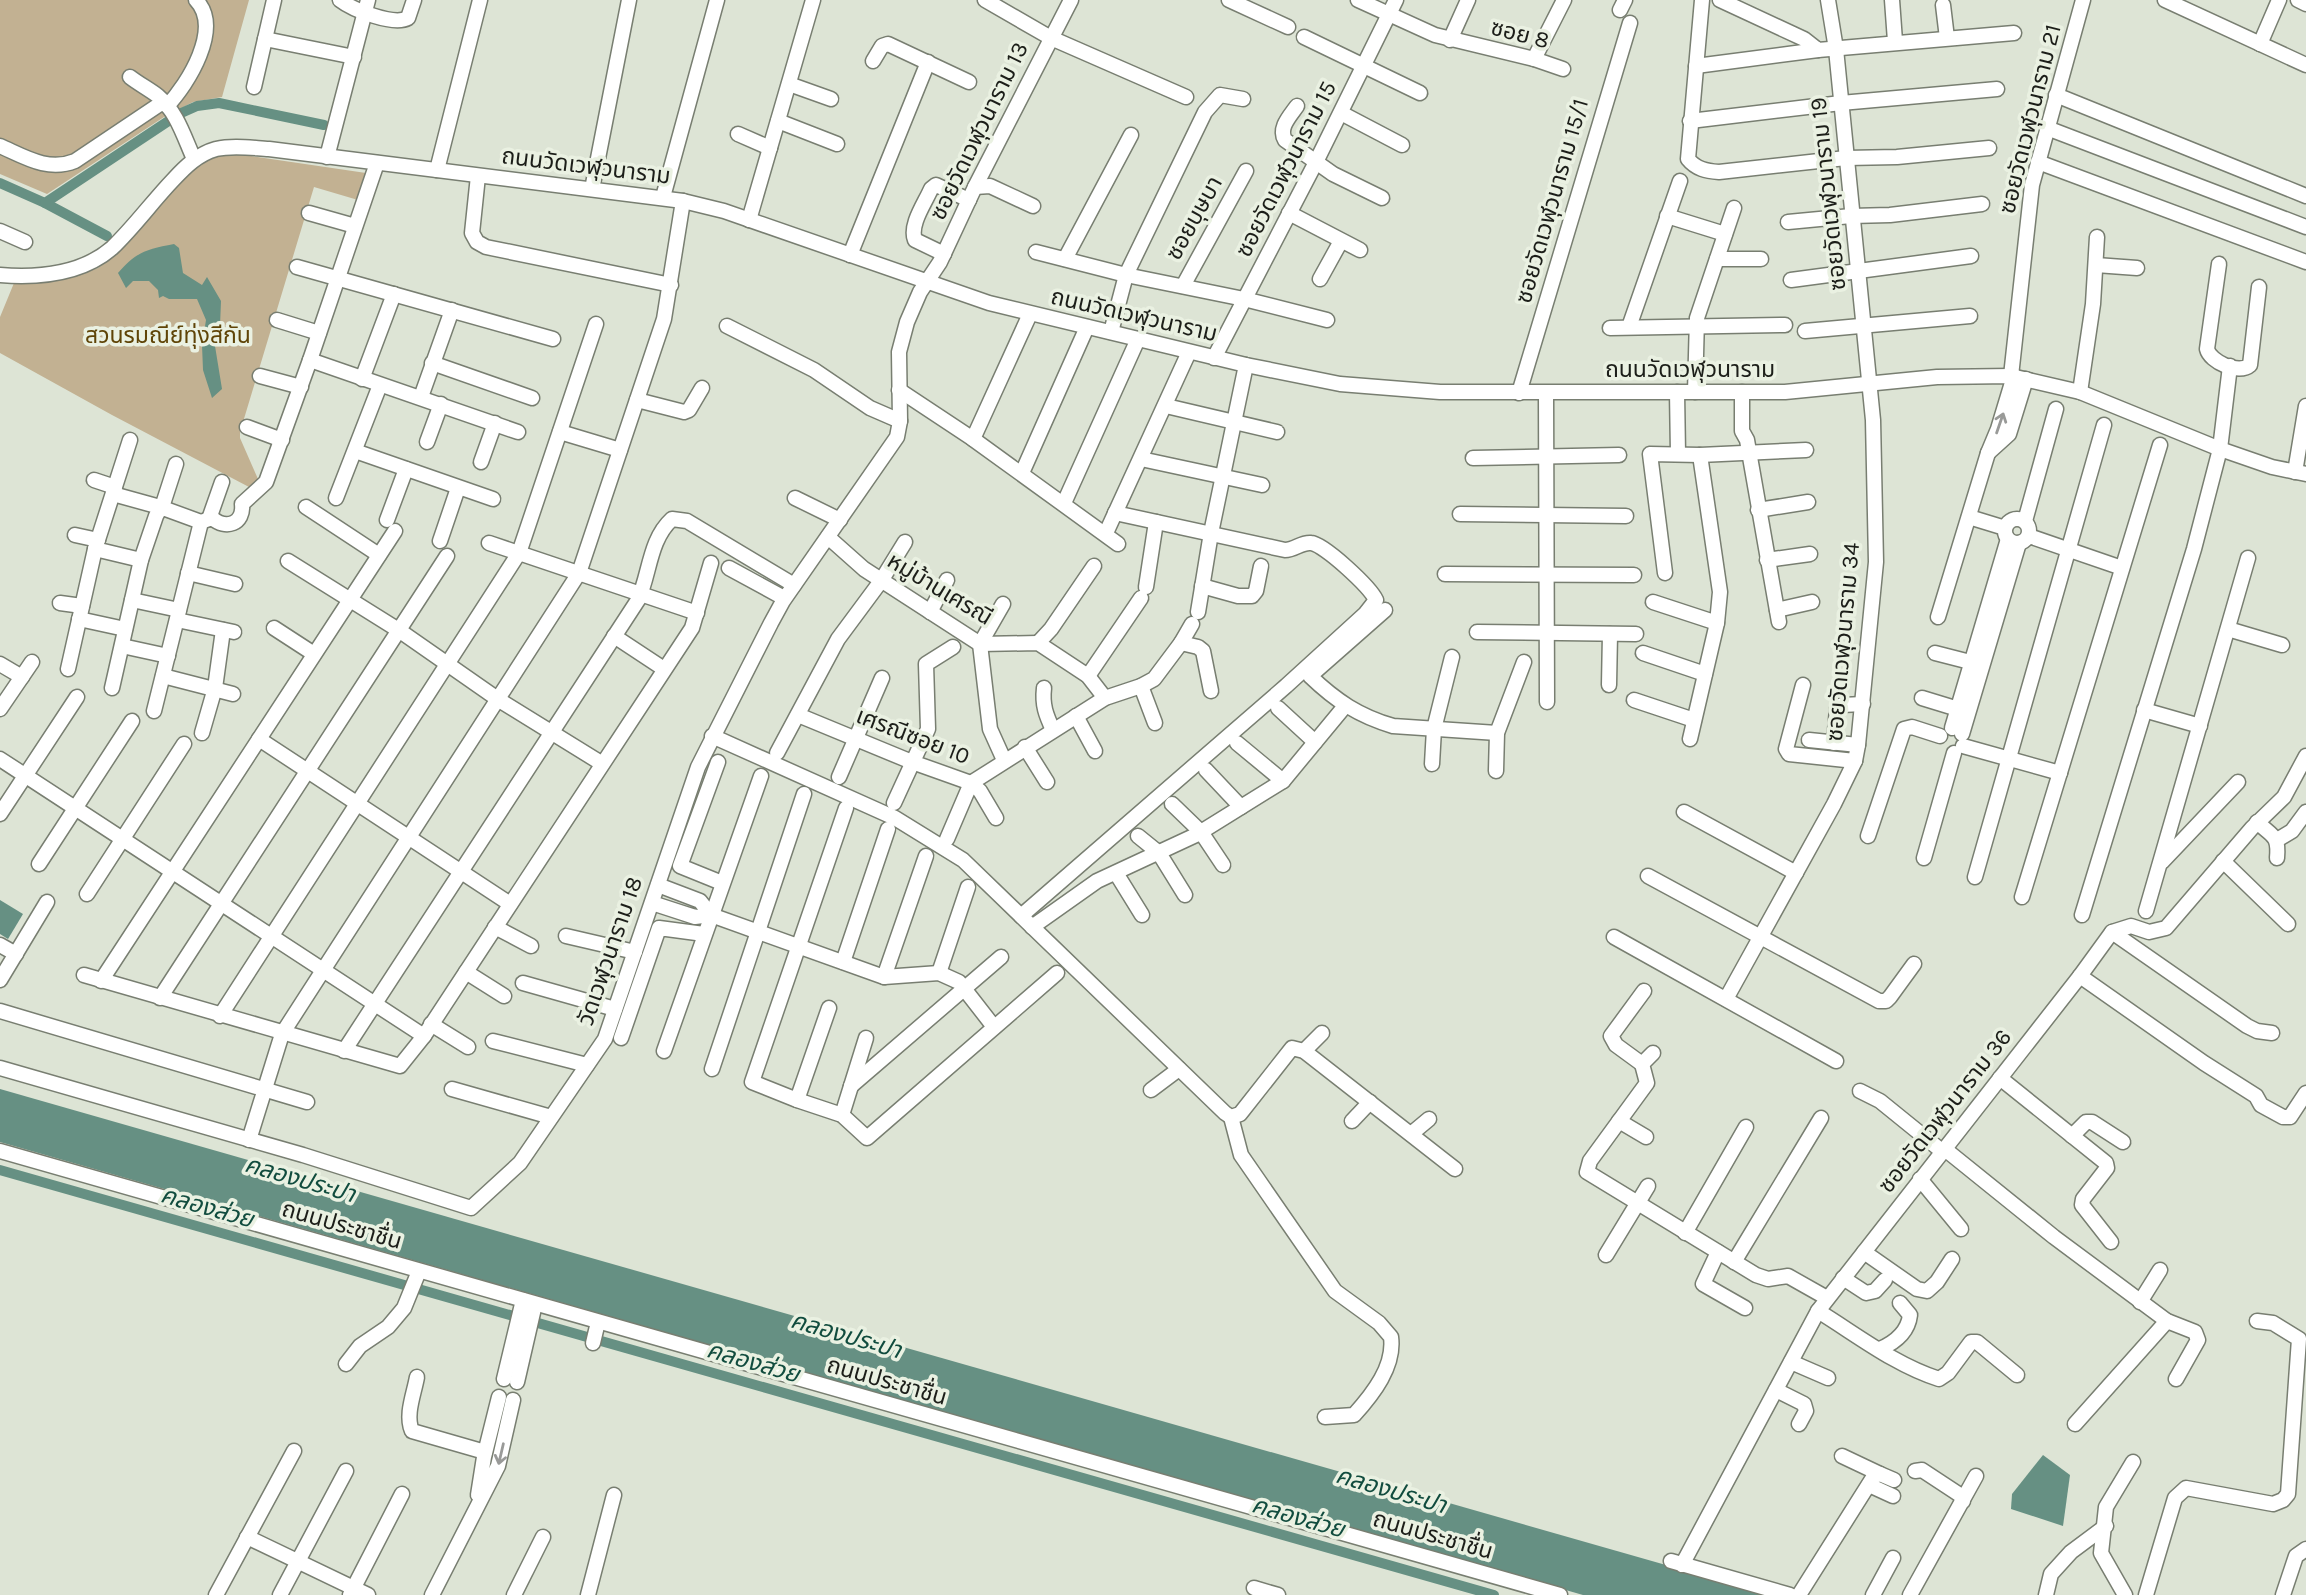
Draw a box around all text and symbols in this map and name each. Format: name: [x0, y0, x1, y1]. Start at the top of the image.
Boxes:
street label: ซอย 8: [1488, 14, 1552, 54]
street label: ซอยวัดเวฬุวนาราม 21: [1993, 22, 2067, 216]
street label: ซอยวัดเวฬุวนาราม 13: [924, 38, 1034, 224]
street label: ซอยวัดเวฬุวนาราม 15: [1230, 77, 1342, 261]
street label: ซอยวัดเวฬุวนาราม 15/1: [1510, 96, 1594, 306]
street label: ซอยวัดเวฬุวนาราม 19: [1804, 96, 1852, 292]
street label: ถนนวัดเวฬุวนาราม: [500, 142, 672, 190]
street label: ซอยบุษบา: [1160, 171, 1228, 265]
street label: ถนนวัดเวฬุวนาราม: [1048, 283, 1220, 347]
park label: สวนรมณีย์ทุ่งสีกัน: [85, 322, 251, 349]
street label: ถนนวัดเวฬุวนาราม: [1605, 356, 1775, 383]
one-way arrow: [1995, 413, 2007, 435]
street label: ซอยวัดเวฬุวนาราม 34: [1821, 541, 1865, 743]
street label: หมู่บ้านเศรณี: [882, 547, 998, 632]
street label: เศรณีซอย 10: [852, 702, 974, 770]
street label: วัดเวฬุวนาราม 18: [572, 873, 648, 1029]
street label: ซอยวัดเวฬุวนาราม 36: [1873, 1024, 2017, 1198]
water label: คลองประปา: [241, 1150, 360, 1208]
water label: คลองส่วย: [158, 1180, 258, 1234]
street label: ถนนประชาชื่น: [279, 1192, 406, 1255]
water label: คลองประปา: [787, 1306, 906, 1364]
water label: คลองส่วย: [704, 1335, 804, 1389]
street label: ถนนประชาชื่น: [824, 1348, 951, 1411]
one-way arrow: [494, 1442, 507, 1465]
water label: คลองประปา: [1332, 1461, 1451, 1519]
water label: คลองส่วย: [1249, 1490, 1349, 1544]
street label: ถนนประชาชื่น: [1370, 1502, 1497, 1565]

